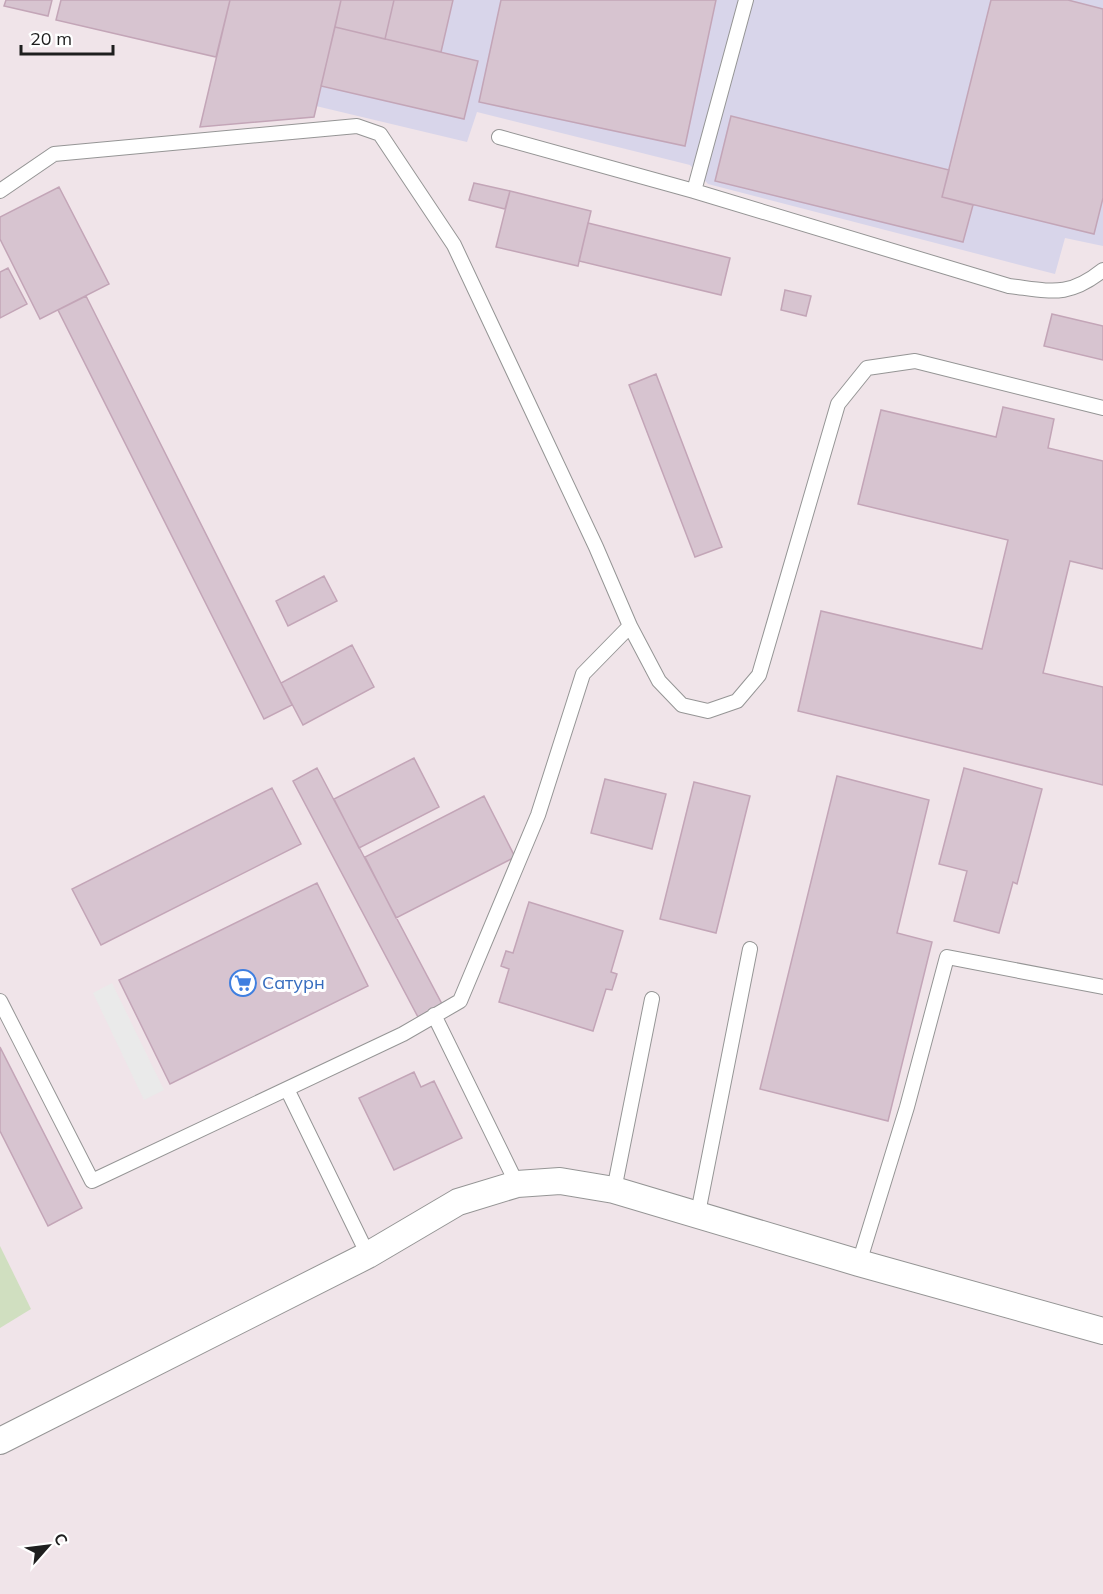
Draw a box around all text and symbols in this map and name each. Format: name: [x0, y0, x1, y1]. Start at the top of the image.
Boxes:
scale bar: [21, 18, 112, 56]
text: 20 m: [30, 27, 72, 50]
supermarket icon: Сатурн: [228, 968, 258, 998]
place label: Сатурн: [262, 971, 325, 994]
north arrow: [18, 1516, 78, 1576]
text: С: [50, 1529, 73, 1549]

